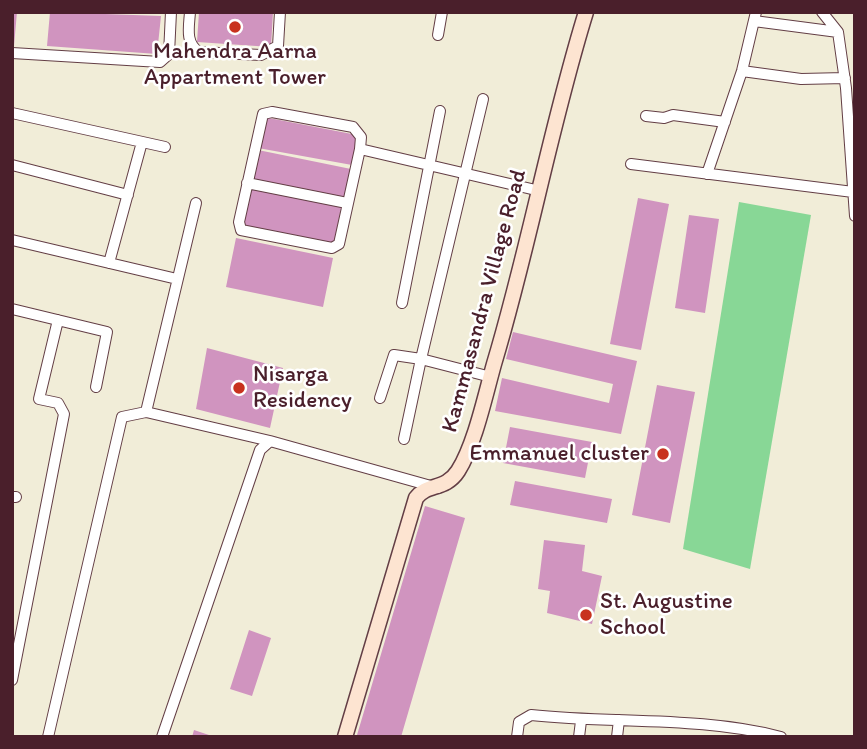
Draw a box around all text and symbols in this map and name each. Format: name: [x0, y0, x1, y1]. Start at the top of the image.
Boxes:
marker: Mahendra Aarna Appartment Tower: [227, 19, 243, 35]
place label: Mahendra Aarna Appartment Tower: [144, 38, 326, 92]
street label: Kammasandra Village Road: [437, 166, 533, 436]
place label: Nisarga Residency: [253, 361, 352, 415]
marker: Nisarga Residency: [231, 380, 247, 396]
place label: Emmanuel cluster: [469, 440, 649, 468]
marker: Emmanuel cluster: [655, 446, 671, 462]
place label: St. Augustine School: [600, 588, 733, 642]
marker: St. Augustine School: [578, 607, 594, 623]

